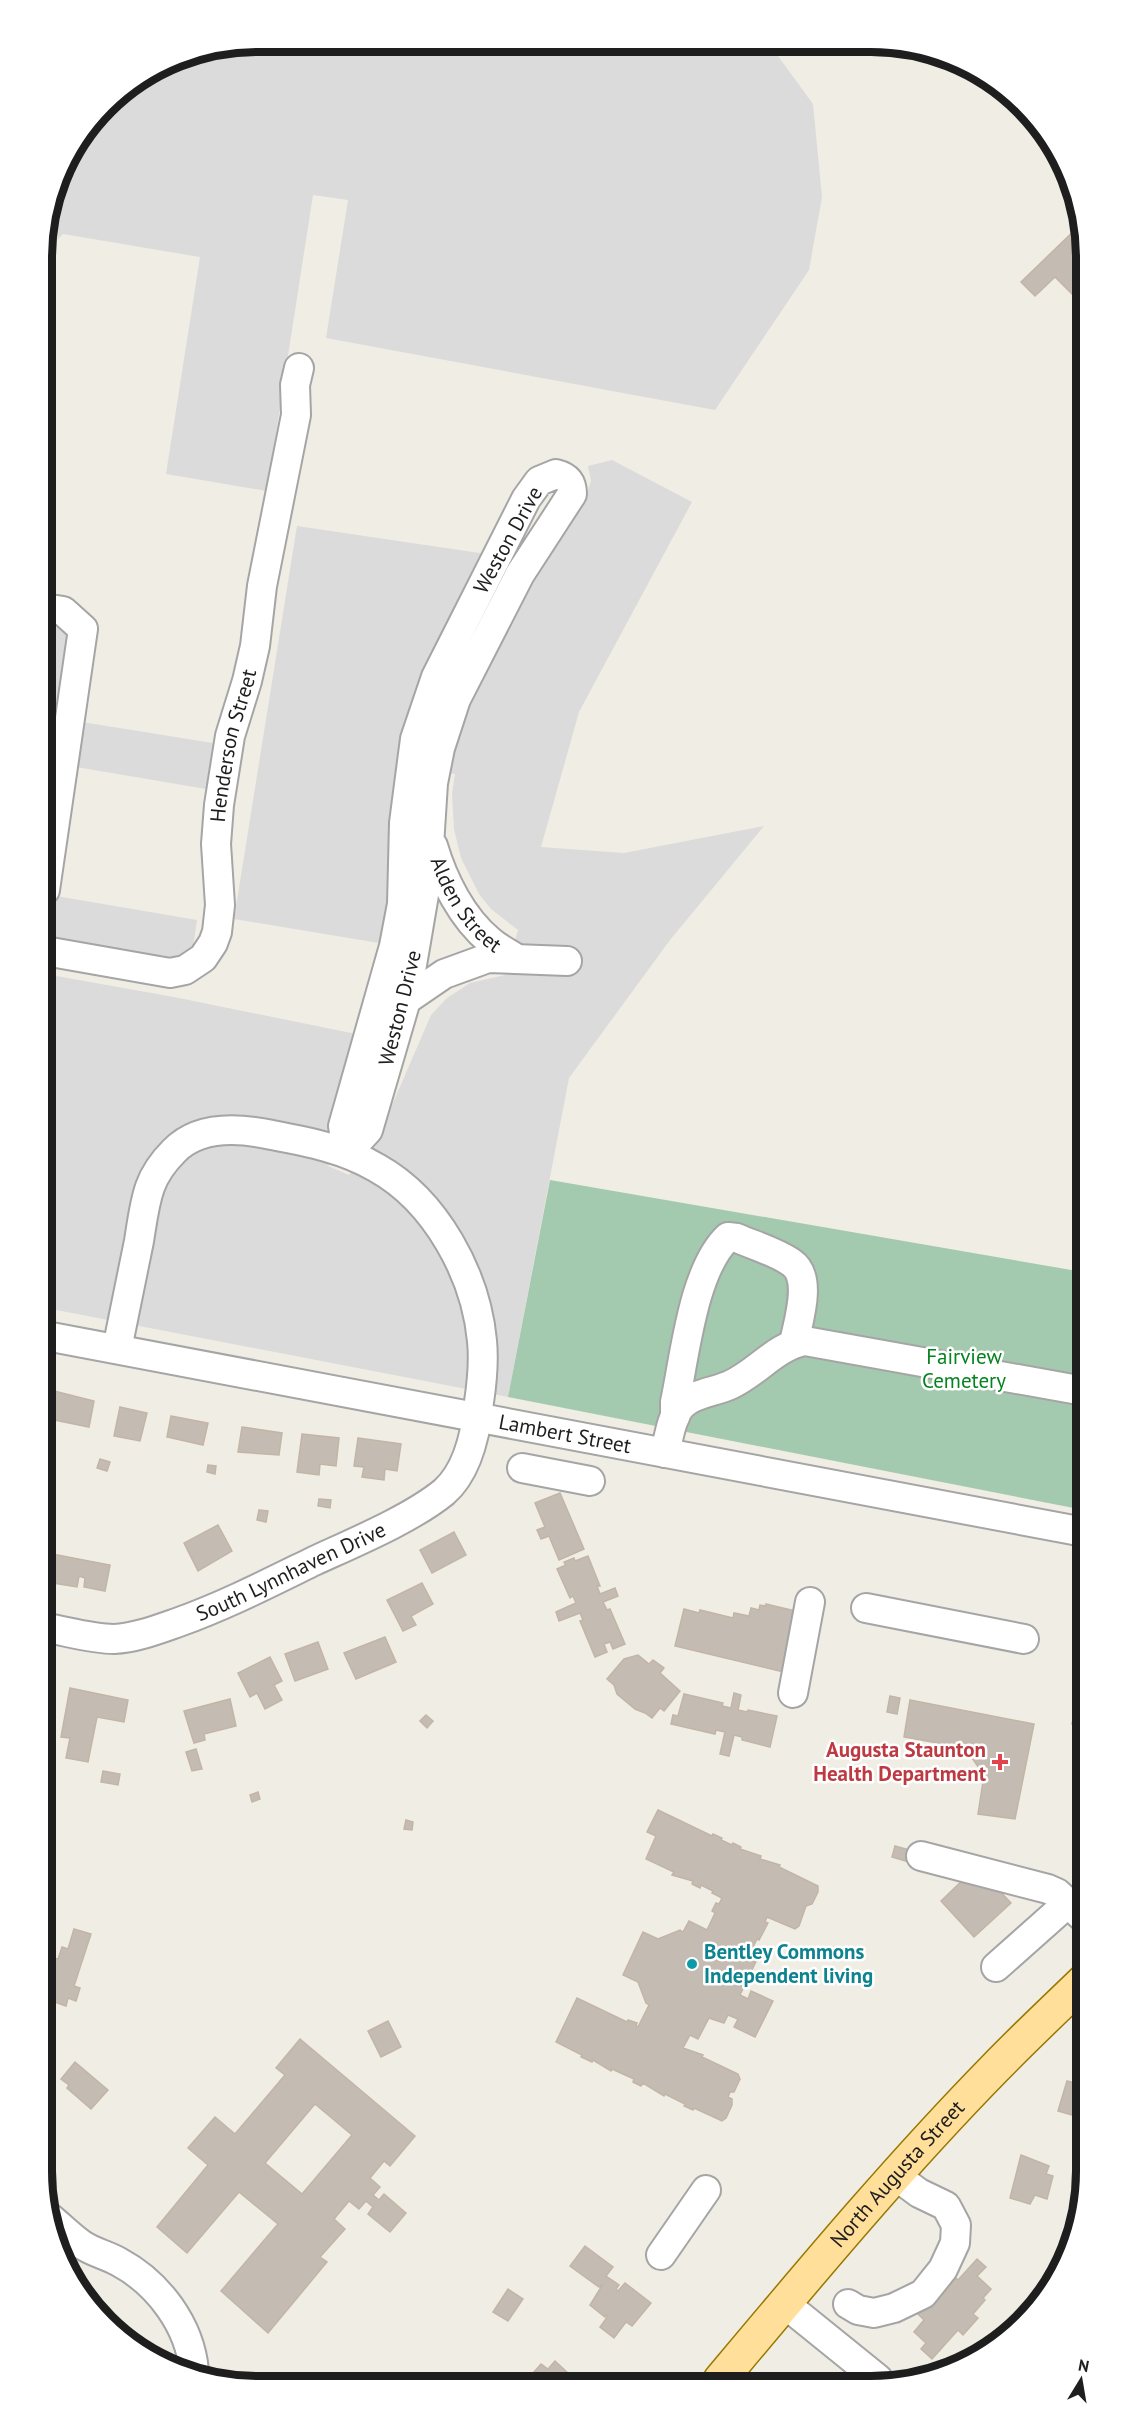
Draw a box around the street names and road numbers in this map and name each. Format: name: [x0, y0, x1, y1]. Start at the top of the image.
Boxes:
street label: Weston Drive: [467, 481, 548, 598]
street label: Henderson Street: [204, 666, 262, 823]
street label: Alden Street: [425, 853, 507, 958]
street label: Weston Drive: [372, 947, 427, 1069]
street label: Lambert Street: [497, 1408, 633, 1459]
street label: South Lynnhaven Drive: [192, 1516, 390, 1627]
street label: North Augusta Street: [824, 2094, 970, 2253]

